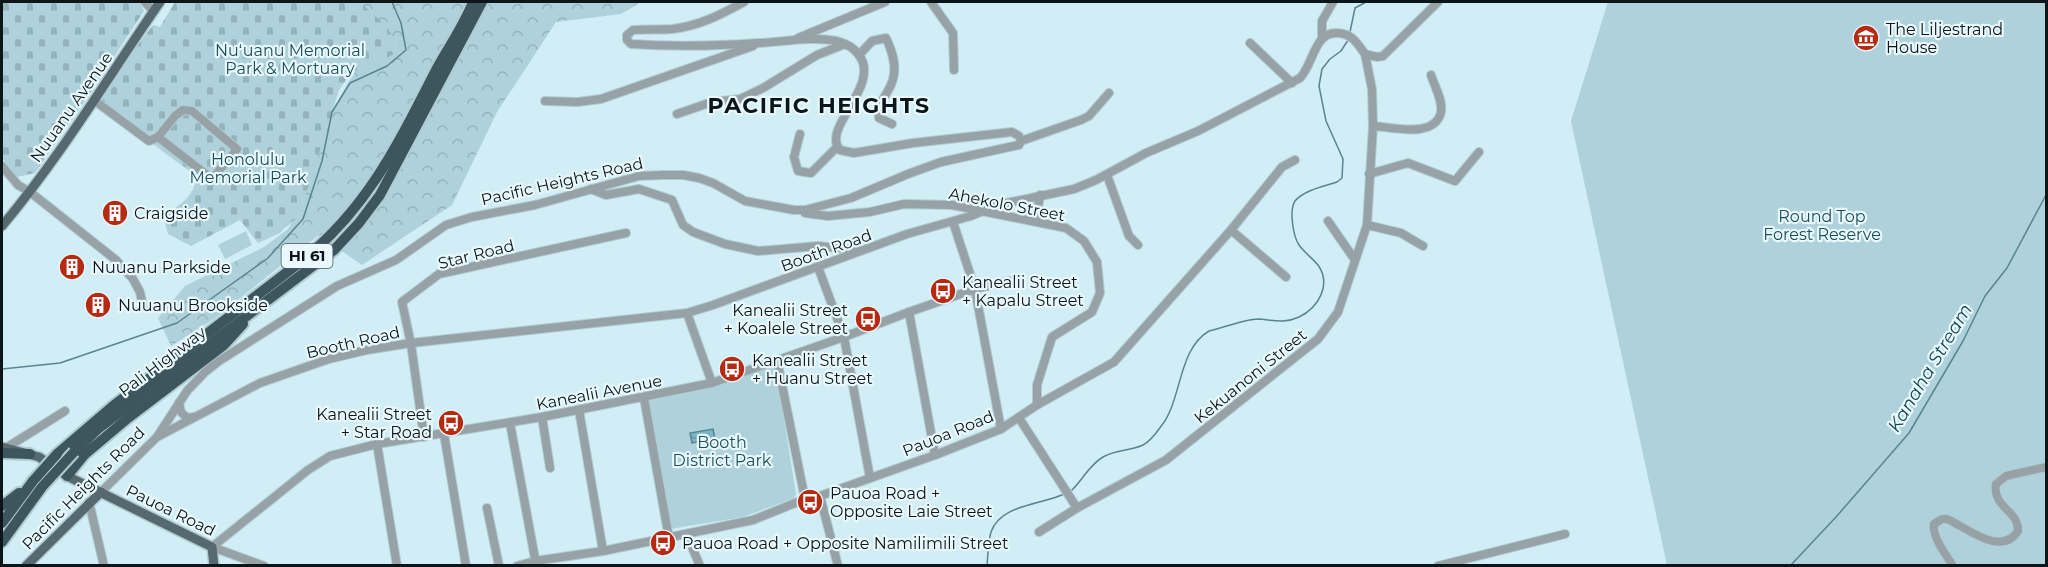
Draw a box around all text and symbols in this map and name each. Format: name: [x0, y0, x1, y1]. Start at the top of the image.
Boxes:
place label: The Liljestrand House: [1886, 20, 2003, 57]
museum icon: The Liljestrand House: [1851, 23, 1881, 53]
park label: Nuʻuanu Memorial Park & Mortuary: [215, 41, 365, 78]
street label: Nuuanu Avenue: [26, 49, 117, 166]
district label: PACIFIC HEIGHTS: [708, 92, 930, 119]
park label: Honolulu Memorial Park: [189, 150, 307, 187]
street label: Pacific Heights Road: [479, 154, 645, 209]
street label: Ahekolo Street: [947, 184, 1067, 225]
building icon: Craigside: [100, 198, 130, 228]
place label: Craigside: [134, 204, 208, 223]
park label: Round Top Forest Reserve: [1763, 207, 1881, 244]
street label: Booth Road: [778, 225, 874, 276]
street label: Star Road: [436, 236, 516, 273]
road number: HI 61: [282, 244, 332, 268]
building icon: Nuuanu Parkside: [57, 252, 87, 282]
place label: Nuuanu Parkside: [92, 258, 231, 277]
place label: Kanealii Street + Kapalu Street: [962, 273, 1084, 310]
bus stop icon: Kanealii Street + Kapalu Street: [928, 276, 958, 306]
building icon: Nuuanu Brookside: [83, 290, 113, 320]
place label: Nuuanu Brookside: [118, 296, 268, 315]
water label: Kanaha Stream: [1883, 300, 1977, 436]
place label: Kanealii Street + Koalele Street: [724, 301, 848, 338]
bus stop icon: Kanealii Street + Koalele Street: [853, 304, 883, 334]
street label: Pali Highway: [115, 322, 210, 400]
street label: Booth Road: [304, 322, 402, 362]
street label: Kekuanoni Street: [1190, 325, 1311, 427]
place label: Kanealii Street + Huanu Street: [752, 351, 873, 388]
bus stop icon: Kanealii Street + Huanu Street: [717, 354, 747, 384]
street label: Kanealii Avenue: [535, 371, 664, 414]
place label: Kanealii Street + Star Road: [316, 405, 432, 442]
street label: Pauoa Road: [900, 407, 997, 460]
bus stop icon: Kanealii Street + Star Road: [436, 408, 466, 438]
street label: Pacific Heights Road: [18, 423, 149, 554]
park label: Booth District Park: [673, 433, 772, 470]
street label: Pauoa Road: [123, 481, 218, 540]
place label: Pauoa Road + Opposite Laie Street: [830, 484, 993, 521]
bus stop icon: Pauoa Road + Opposite Laie Street: [795, 487, 825, 517]
bus stop icon: Pauoa Road + Opposite Namilimili Street: [648, 528, 678, 558]
place label: Pauoa Road + Opposite Namilimili Street: [682, 534, 1009, 553]

